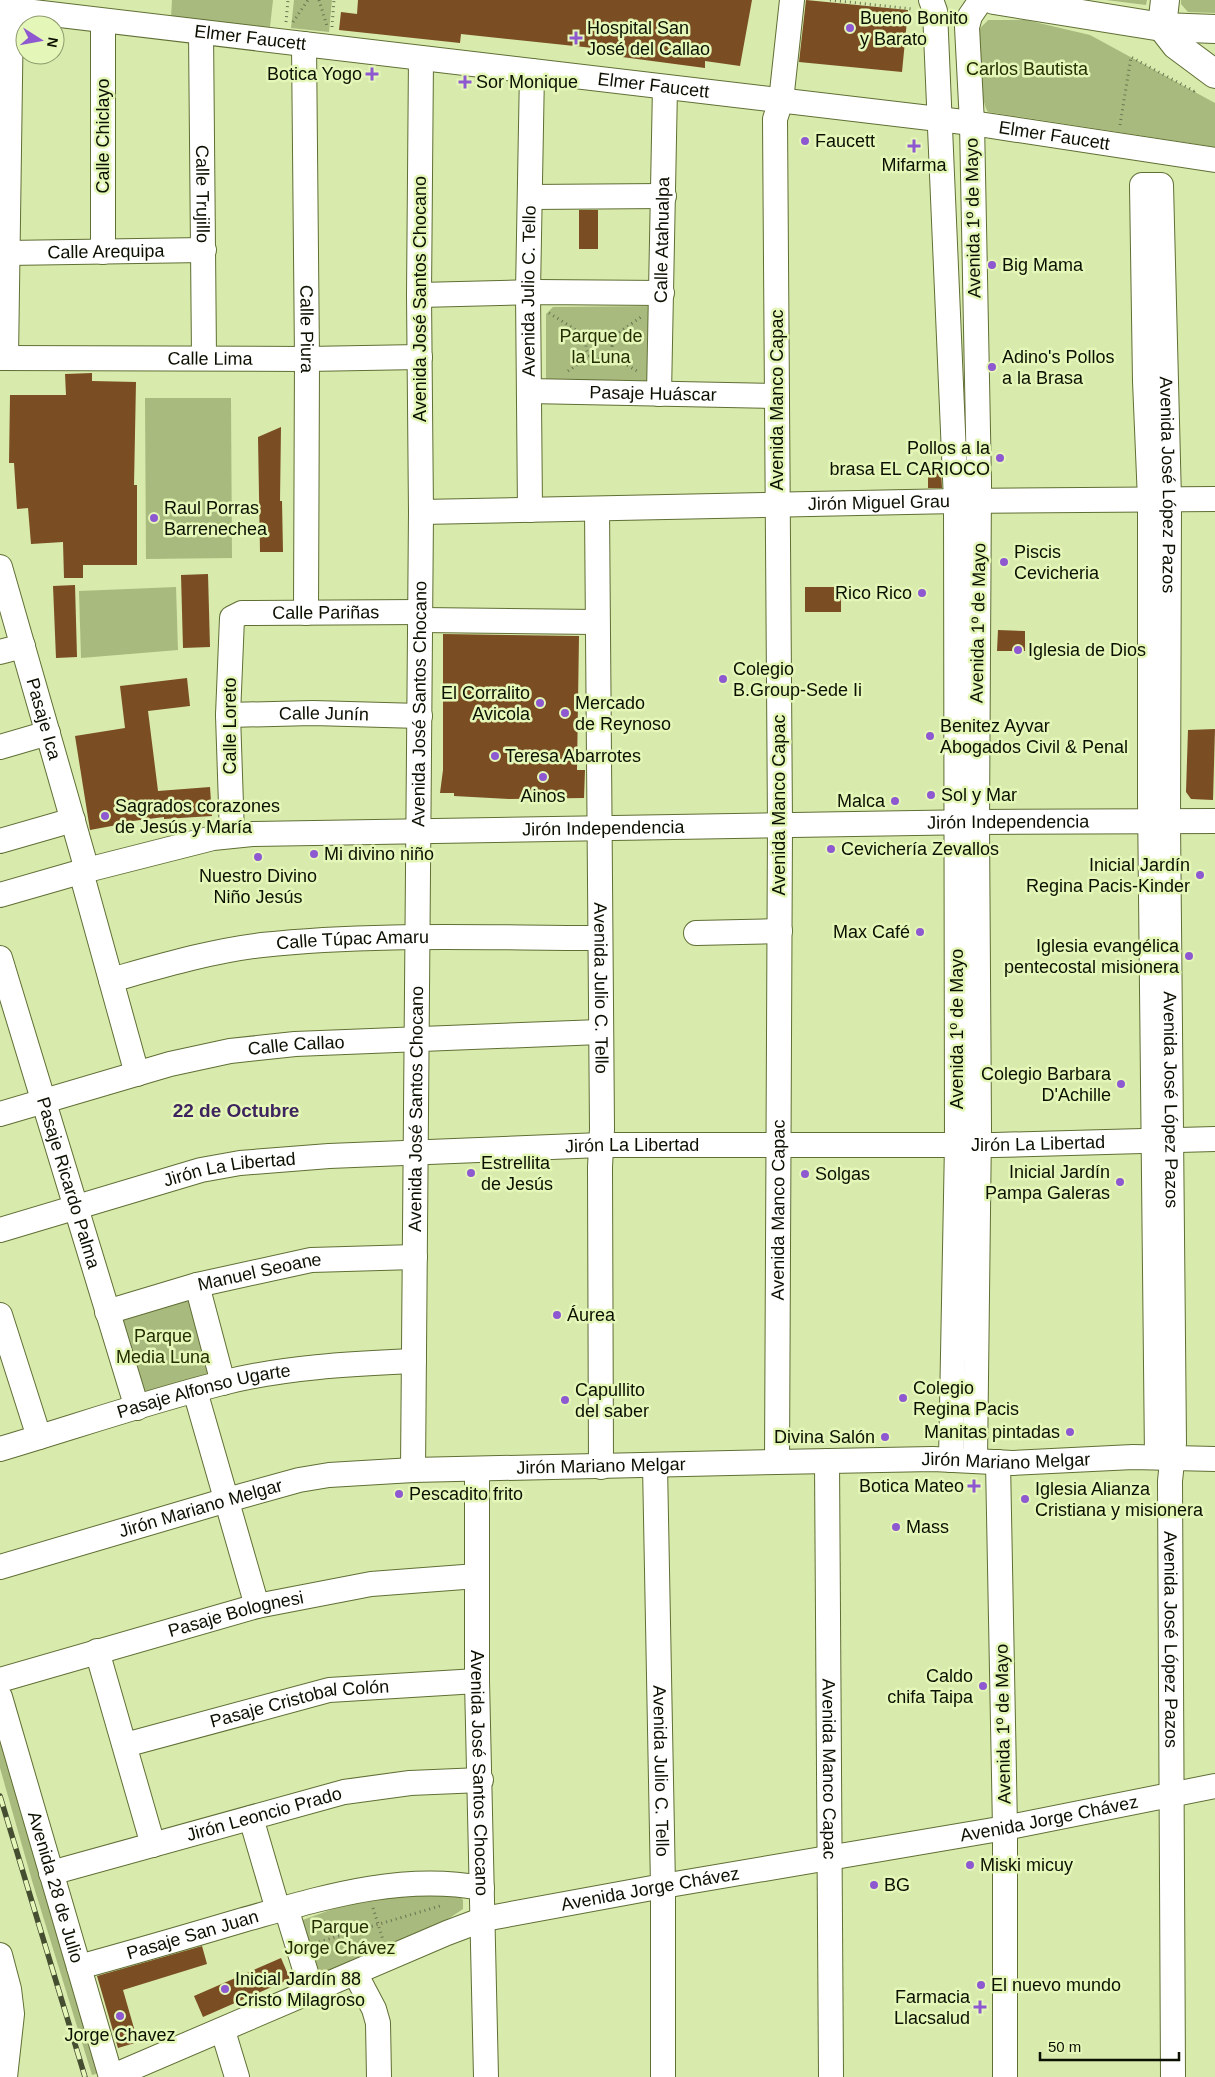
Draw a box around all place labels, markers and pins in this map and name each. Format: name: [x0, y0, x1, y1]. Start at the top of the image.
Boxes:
place label: Bueno Bonito y Barato: [860, 8, 968, 49]
place label: Hospital San José del Callao: [587, 18, 710, 59]
marker: Bueno Bonito y Barato: [844, 22, 856, 34]
marker: Hospital San José del Callao: [569, 31, 583, 45]
place label: Botica Yogo: [267, 64, 362, 84]
marker: Botica Yogo: [366, 68, 378, 80]
place label: Sor Monique: [476, 72, 578, 92]
marker: Sor Monique: [458, 75, 472, 89]
place label: Faucett: [815, 131, 875, 151]
marker: Faucett: [799, 135, 811, 147]
marker: Mifarma: [908, 140, 920, 152]
place label: Mifarma: [881, 155, 947, 175]
place label: Big Mama: [1002, 255, 1084, 275]
marker: Big Mama: [986, 259, 998, 271]
place label: Adino's Pollos a la Brasa: [1002, 347, 1115, 388]
marker: Adino's Pollos a la Brasa: [986, 361, 998, 373]
place label: Pollos a la brasa EL CARIOCO: [830, 438, 991, 479]
marker: Pollos a la brasa EL CARIOCO: [994, 452, 1006, 464]
place label: Raul Porras Barrenechea: [164, 498, 268, 539]
marker: Raul Porras Barrenechea: [148, 512, 160, 524]
place label: Piscis Cevicheria: [1014, 542, 1100, 583]
marker: Piscis Cevicheria: [998, 556, 1010, 568]
place label: Rico Rico: [835, 583, 912, 603]
marker: Rico Rico: [916, 587, 928, 599]
place label: Iglesia de Dios: [1028, 640, 1146, 660]
marker: Iglesia de Dios: [1012, 644, 1024, 656]
place label: Colegio B.Group-Sede Ii: [733, 659, 862, 700]
marker: Colegio B.Group-Sede Ii: [717, 673, 729, 685]
place label: El Corralito Avicola: [441, 683, 531, 724]
place label: Mercado de Reynoso: [575, 693, 671, 734]
marker: El Corralito Avicola: [534, 697, 546, 709]
marker: Mercado de Reynoso: [559, 707, 571, 719]
place label: Benitez Ayvar Abogados Civil & Penal: [940, 716, 1128, 757]
marker: Benitez Ayvar Abogados Civil & Penal: [924, 730, 936, 742]
place label: Teresa Abarrotes: [505, 746, 641, 766]
marker: Teresa Abarrotes: [489, 750, 501, 762]
marker: Ainos: [537, 771, 549, 783]
place label: Sol y Mar: [941, 785, 1017, 805]
place label: Ainos: [520, 786, 566, 806]
marker: Sol y Mar: [925, 789, 937, 801]
place label: Malca: [837, 791, 886, 811]
marker: Malca: [889, 795, 901, 807]
place label: Sagrados corazones de Jesús y María: [115, 796, 280, 837]
marker: Sagrados corazones de Jesús y María: [99, 810, 111, 822]
place label: Cevichería Zevallos: [841, 839, 999, 859]
marker: Cevichería Zevallos: [825, 843, 837, 855]
place label: Mi divino niño: [324, 844, 434, 864]
marker: Mi divino niño: [308, 848, 320, 860]
marker: Nuestro Divino Niño Jesús: [252, 851, 264, 863]
place label: Inicial Jardín Regina Pacis-Kinder: [1026, 855, 1190, 896]
place label: Nuestro Divino Niño Jesús: [199, 866, 317, 907]
marker: Inicial Jardín Regina Pacis-Kinder: [1194, 869, 1206, 881]
place label: Max Café: [833, 922, 910, 942]
marker: Max Café: [914, 926, 926, 938]
place label: Iglesia evangélica pentecostal misionera: [1004, 936, 1180, 977]
marker: Iglesia evangélica pentecostal misionera: [1183, 950, 1195, 962]
place label: Colegio Barbara D'Achille: [981, 1064, 1112, 1105]
marker: Colegio Barbara D'Achille: [1115, 1078, 1127, 1090]
place label: Estrellita de Jesús: [481, 1153, 553, 1194]
place label: Inicial Jardín Pampa Galeras: [985, 1162, 1110, 1203]
place label: Solgas: [815, 1164, 870, 1184]
marker: Estrellita de Jesús: [465, 1167, 477, 1179]
marker: Solgas: [799, 1168, 811, 1180]
marker: Inicial Jardín Pampa Galeras: [1114, 1176, 1126, 1188]
place label: Áurea: [567, 1305, 616, 1325]
marker: Áurea: [551, 1309, 563, 1321]
place label: Colegio Regina Pacis: [913, 1378, 1019, 1419]
place label: Capullito del saber: [575, 1380, 649, 1421]
marker: Colegio Regina Pacis: [897, 1392, 909, 1404]
marker: Capullito del saber: [559, 1394, 571, 1406]
place label: Manitas pintadas: [924, 1422, 1060, 1442]
marker: Manitas pintadas: [1064, 1426, 1076, 1438]
place label: Divina Salón: [774, 1427, 875, 1447]
marker: Divina Salón: [879, 1431, 891, 1443]
place label: Botica Mateo: [859, 1476, 964, 1496]
place label: Iglesia Alianza Cristiana y misionera: [1035, 1479, 1204, 1520]
marker: Botica Mateo: [968, 1480, 980, 1492]
place label: Pescadito frito: [409, 1484, 523, 1504]
marker: Pescadito frito: [393, 1488, 405, 1500]
marker: Iglesia Alianza Cristiana y misionera: [1019, 1493, 1031, 1505]
place label: Mass: [906, 1517, 949, 1537]
marker: Mass: [890, 1521, 902, 1533]
place label: Caldo chifa Taipa: [887, 1666, 974, 1707]
marker: Caldo chifa Taipa: [977, 1680, 989, 1692]
place label: Miski micuy: [980, 1855, 1073, 1875]
marker: Miski micuy: [964, 1859, 976, 1871]
place label: BG: [884, 1875, 910, 1895]
marker: BG: [868, 1879, 880, 1891]
place label: Inicial Jardín 88 Cristo Milagroso: [235, 1969, 365, 2010]
place label: El nuevo mundo: [991, 1975, 1121, 1995]
marker: El nuevo mundo: [975, 1979, 987, 1991]
marker: Inicial Jardín 88 Cristo Milagroso: [219, 1983, 231, 1995]
place label: Farmacia Llacsalud: [894, 1987, 971, 2028]
marker: Farmacia Llacsalud: [974, 2001, 986, 2013]
marker: Jorge Chavez: [114, 2010, 126, 2022]
place label: Jorge Chavez: [64, 2025, 176, 2045]

